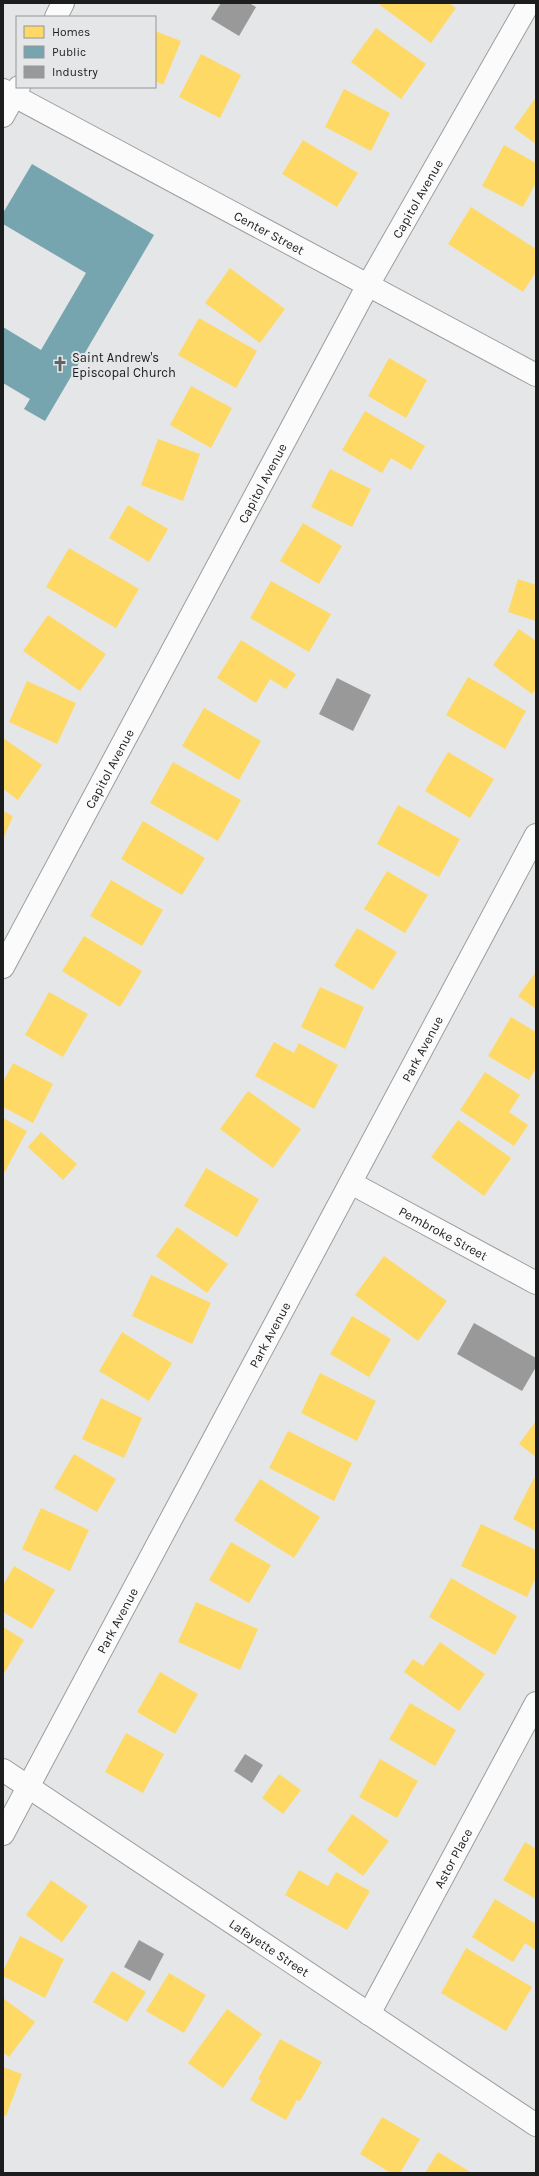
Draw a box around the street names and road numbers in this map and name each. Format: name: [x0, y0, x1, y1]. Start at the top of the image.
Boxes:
street label: Capitol Avenue: [389, 157, 446, 241]
street label: Center Street: [231, 208, 307, 258]
street label: Capitol Avenue: [235, 440, 290, 526]
street label: Capitol Avenue: [82, 726, 137, 811]
street label: Park Avenue: [399, 1013, 446, 1084]
street label: Pembroke Street: [396, 1203, 490, 1263]
street label: Park Avenue: [246, 1299, 294, 1370]
street label: Park Avenue: [94, 1585, 141, 1656]
street label: Astor Place: [431, 1826, 475, 1891]
street label: Lafayette Street: [226, 1916, 312, 1980]

